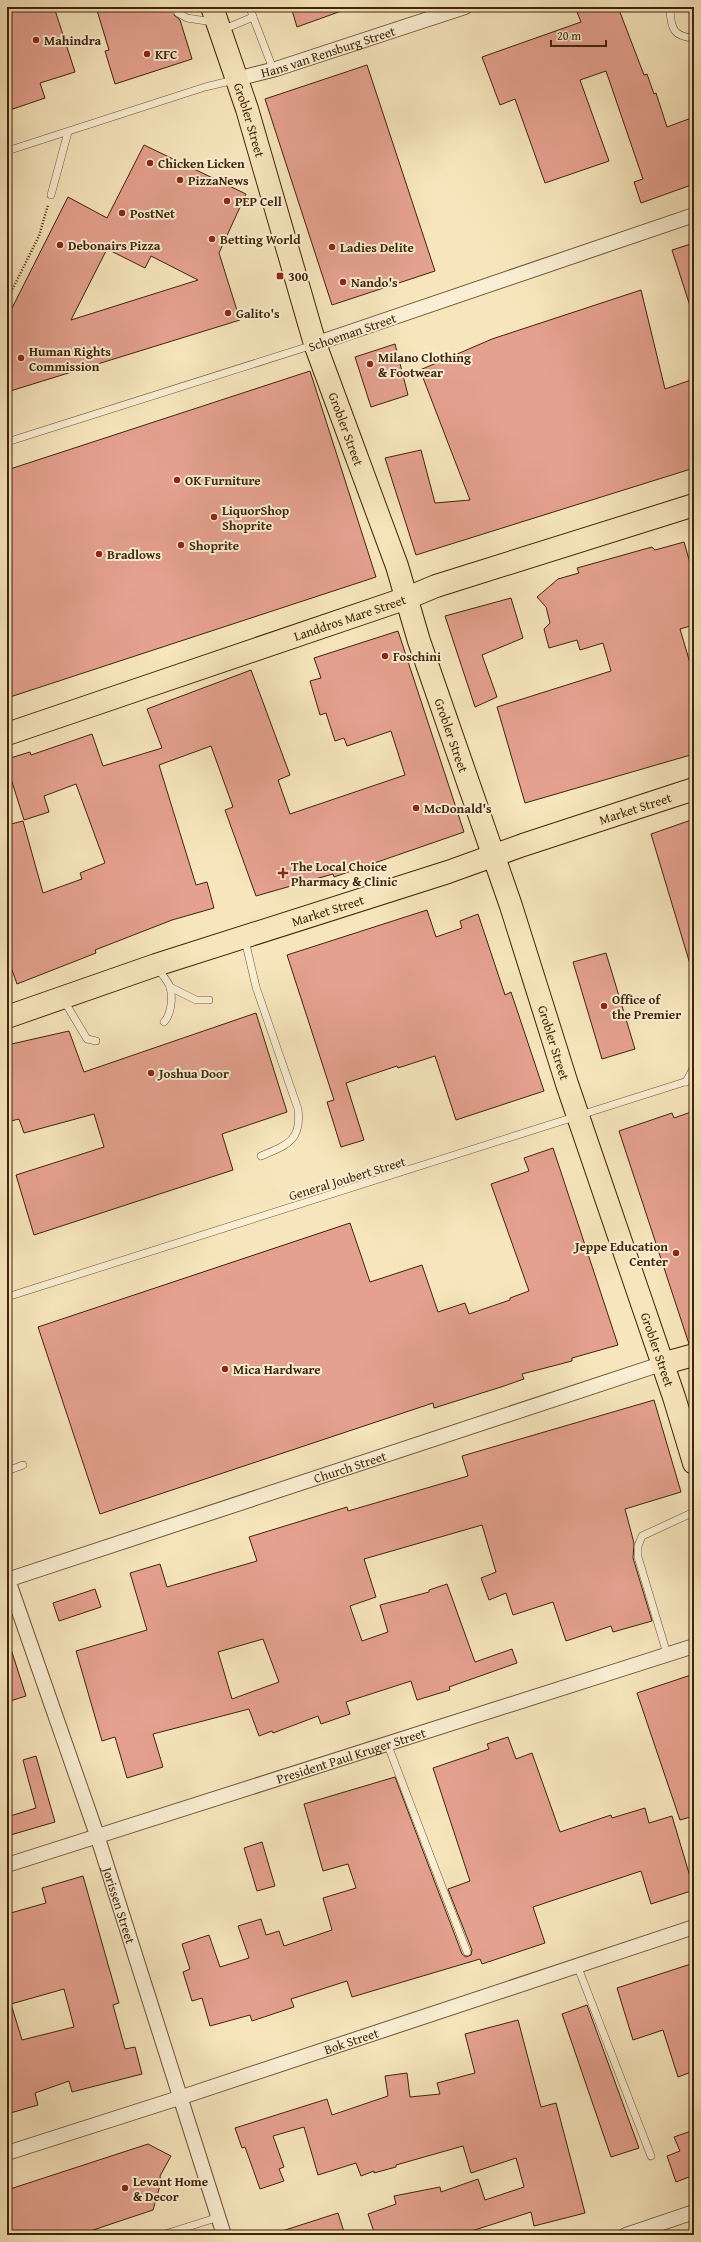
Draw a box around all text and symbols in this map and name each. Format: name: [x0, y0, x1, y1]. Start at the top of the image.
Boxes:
street label: Hans van Rensburg Street: [259, 21, 398, 82]
scale bar: [551, 22, 606, 48]
text: 20 m: [557, 27, 581, 44]
place label: Mahindra: [44, 31, 102, 50]
marker: Mahindra: [31, 35, 41, 45]
place label: KFC: [155, 45, 177, 64]
marker: KFC: [142, 49, 152, 59]
street label: Grobler Street: [229, 80, 270, 160]
place label: Chicken Licken: [158, 154, 245, 173]
marker: Chicken Licken: [145, 158, 155, 168]
place label: PizzaNews: [188, 171, 249, 190]
marker: PizzaNews: [175, 175, 185, 185]
place label: PEP Cell: [235, 192, 282, 211]
marker: PEP Cell: [222, 196, 232, 206]
place label: PostNet: [130, 204, 175, 223]
marker: PostNet: [117, 208, 127, 218]
place label: Betting World: [220, 230, 301, 249]
marker: Betting World: [207, 234, 217, 244]
place label: Debonairs Pizza: [68, 236, 161, 255]
place label: Ladies Delite: [340, 238, 414, 257]
marker: Debonairs Pizza: [55, 240, 65, 250]
marker: Ladies Delite: [327, 242, 337, 252]
place label: 300: [288, 267, 308, 286]
marker: 300: [275, 271, 285, 281]
place label: Nando's: [351, 273, 398, 292]
marker: Nando's: [338, 277, 348, 287]
place label: Galito's: [236, 304, 280, 323]
marker: Galito's: [223, 308, 233, 318]
street label: Schoeman Street: [306, 308, 399, 356]
place label: Human Rights Commission: [29, 342, 111, 376]
place label: Milano Clothing & Footwear: [378, 348, 471, 382]
marker: Human Rights Commission: [16, 353, 26, 363]
marker: Milano Clothing & Footwear: [365, 359, 375, 369]
street label: Grobler Street: [324, 390, 368, 469]
place label: OK Furniture: [185, 471, 261, 490]
marker: OK Furniture: [172, 475, 182, 485]
place label: LiquorShop Shoprite: [222, 501, 290, 535]
marker: LiquorShop Shoprite: [209, 512, 219, 522]
place label: Shoprite: [189, 536, 239, 555]
marker: Shoprite: [176, 540, 186, 550]
place label: Bradlows: [107, 545, 161, 564]
marker: Bradlows: [94, 549, 104, 559]
street label: Landdros Mare Street: [291, 590, 409, 646]
place label: Foschini: [393, 647, 441, 666]
marker: Foschini: [380, 651, 390, 661]
street label: Grobler Street: [430, 696, 473, 775]
street label: Market Street: [597, 788, 674, 829]
place label: McDonald's: [424, 799, 492, 818]
marker: McDonald's: [411, 803, 421, 813]
place label: The Local Choice Pharmacy & Clinic: [291, 857, 397, 891]
marker: The Local Choice Pharmacy & Clinic: [278, 868, 288, 878]
street label: Market Street: [289, 890, 367, 931]
place label: Office of the Premier: [612, 990, 681, 1024]
marker: Office of the Premier: [599, 1001, 609, 1011]
street label: Grobler Street: [533, 1003, 574, 1083]
place label: Joshua Door: [157, 1064, 229, 1083]
marker: Joshua Door: [146, 1068, 156, 1078]
street label: General Joubert Street: [286, 1152, 408, 1205]
place label: Jeppe Education Center: [573, 1237, 668, 1271]
marker: Jeppe Education Center: [671, 1248, 681, 1258]
street label: Grobler Street: [636, 1310, 679, 1390]
place label: Mica Hardware: [233, 1360, 321, 1379]
marker: Mica Hardware: [220, 1364, 230, 1374]
street label: Church Street: [311, 1446, 389, 1488]
street label: President Paul Kruger Street: [274, 1723, 428, 1789]
street label: Jorissen Street: [97, 1863, 140, 1947]
street label: Bok Street: [322, 2023, 381, 2059]
place label: Levant Home & Decor: [133, 2172, 208, 2206]
marker: Levant Home & Decor: [120, 2183, 130, 2193]

